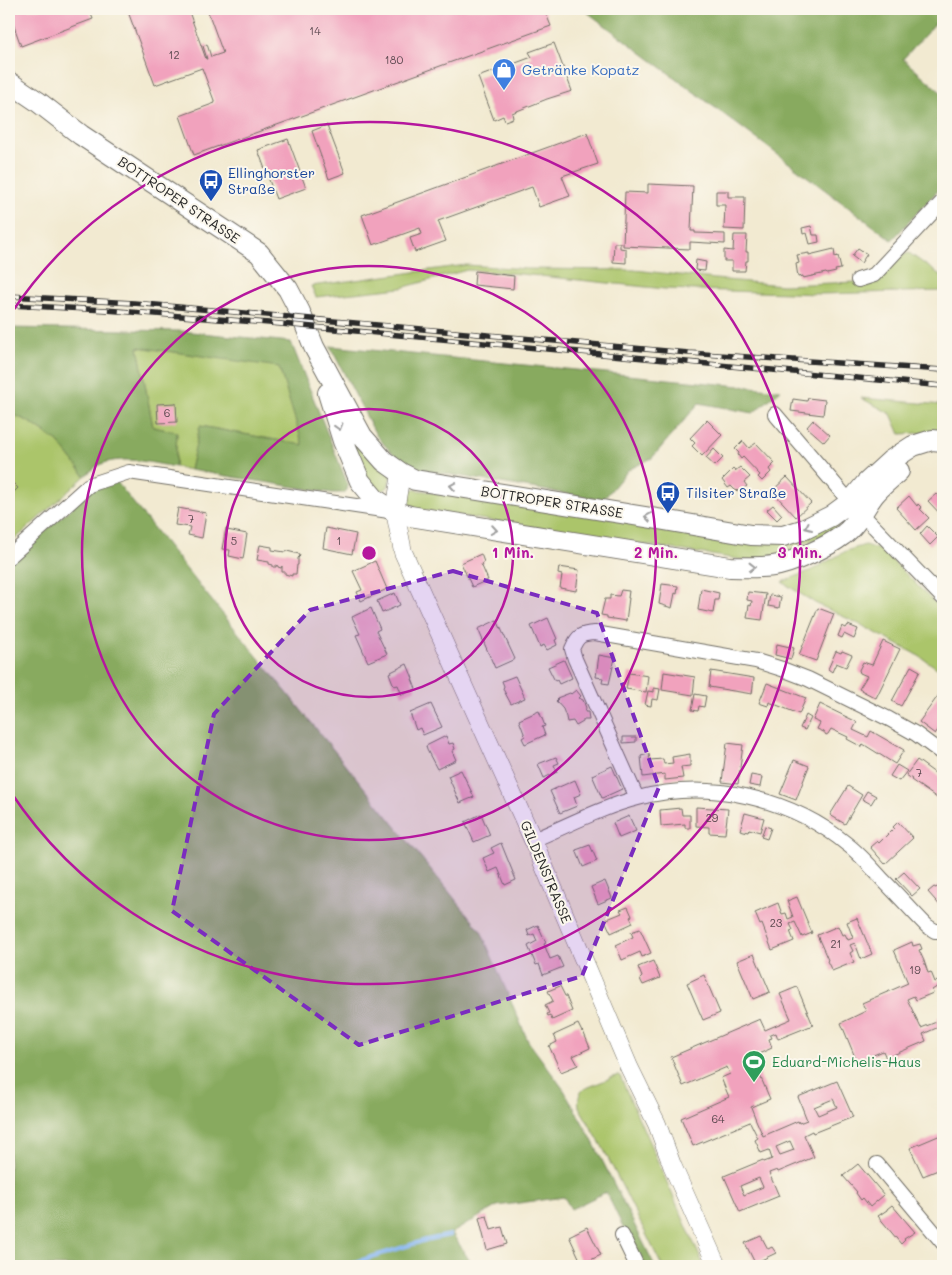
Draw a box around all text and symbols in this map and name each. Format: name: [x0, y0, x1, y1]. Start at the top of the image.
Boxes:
house number: 14: [309, 23, 321, 38]
house number: 12: [168, 47, 180, 62]
house number: 180: [385, 52, 403, 67]
shop icon: Getränke Kopatz: [491, 57, 517, 91]
place label: Getränke Kopatz: [522, 60, 640, 79]
street label: BOTTROPER STRASSE: [114, 152, 244, 248]
place label: Ellinghorster Straße: [228, 163, 315, 198]
bus stop icon: Ellinghorster Straße: [198, 168, 224, 202]
house number: 6: [164, 405, 170, 420]
one-way arrow: [333, 423, 343, 431]
bus stop icon: Tilsiter Straße: [655, 480, 681, 514]
street label: BOTTROPER STRASSE: [480, 481, 624, 522]
one-way arrow: [449, 482, 458, 492]
place label: Tilsiter Straße: [686, 483, 786, 502]
house number: 7: [188, 511, 194, 526]
one-way arrow: [644, 513, 653, 523]
one-way arrow: [804, 521, 813, 532]
one-way arrow: [490, 524, 499, 534]
house number: 5: [231, 533, 237, 548]
house number: 1: [337, 533, 341, 548]
text: 1 Min.: [492, 542, 534, 562]
text: 2 Min.: [634, 542, 678, 562]
text: 3 Min.: [778, 542, 822, 562]
centre of rings: [360, 544, 378, 562]
one-way arrow: [748, 562, 756, 572]
house number: 7: [916, 765, 922, 780]
house number: 29: [706, 810, 719, 825]
street label: GILDENSTRASSE: [516, 817, 577, 926]
house number: 23: [770, 915, 783, 930]
house number: 21: [830, 936, 842, 951]
house number: 19: [909, 962, 921, 977]
sports icon: Eduard-Michelis-Haus: [741, 1049, 767, 1083]
place label: Eduard-Michelis-Haus: [772, 1052, 921, 1071]
house number: 64: [711, 1111, 725, 1126]

